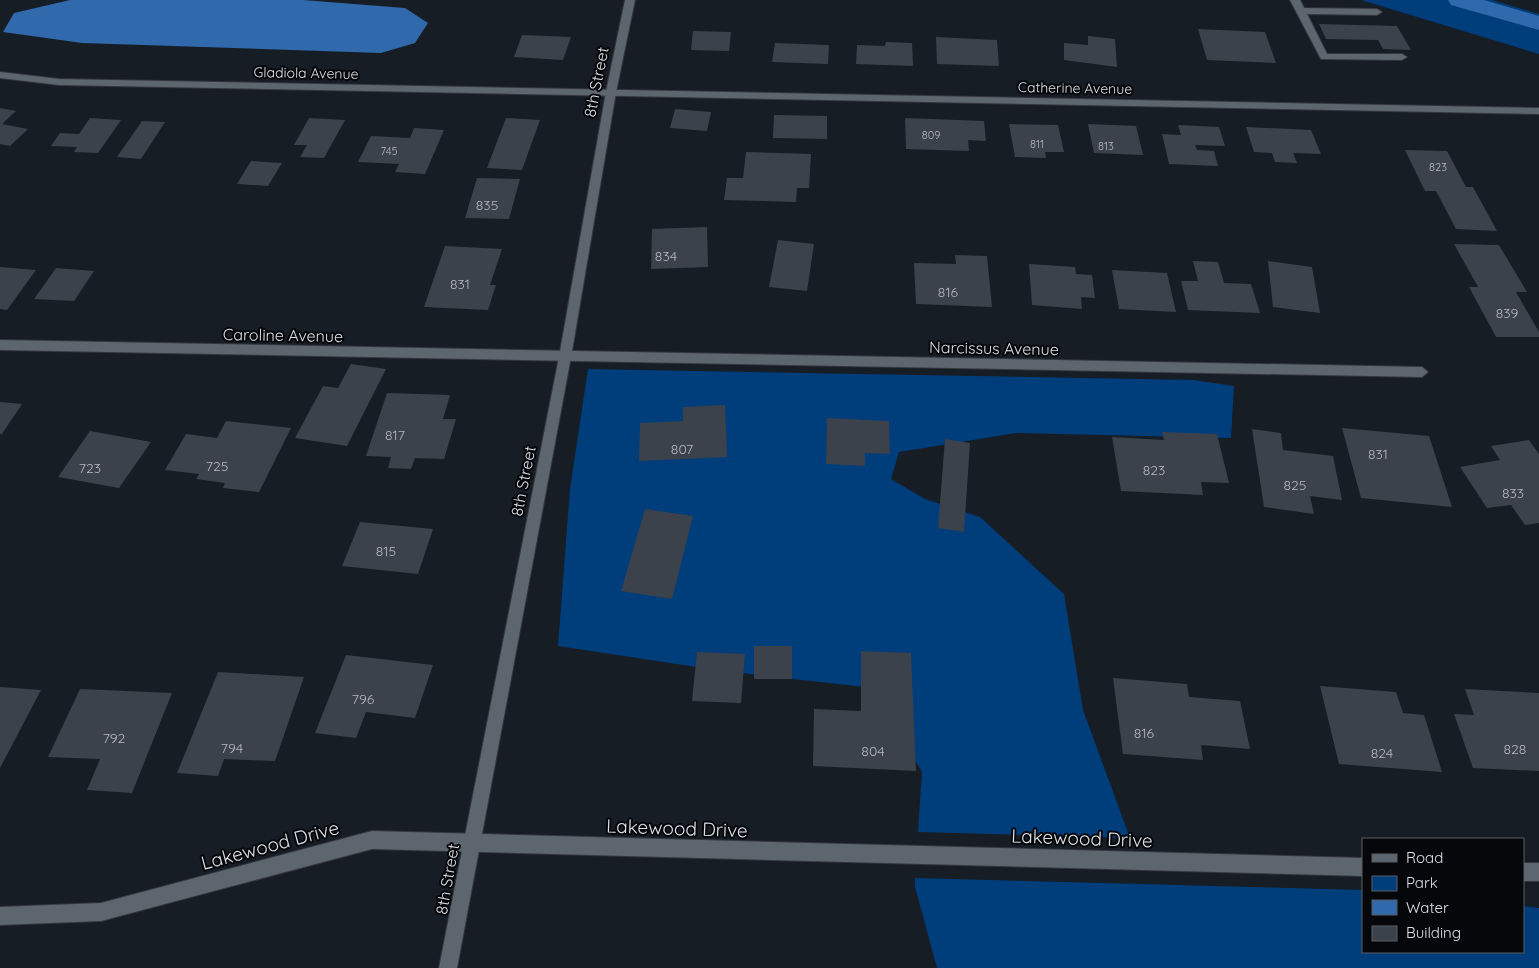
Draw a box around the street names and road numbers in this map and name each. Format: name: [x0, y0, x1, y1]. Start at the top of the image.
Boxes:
street label: 8th Street: [579, 45, 613, 119]
street label: Gladiola Avenue: [253, 63, 359, 83]
street label: Catherine Avenue: [1018, 78, 1132, 98]
street label: Caroline Avenue: [223, 324, 343, 346]
street label: Narcissus Avenue: [929, 337, 1059, 359]
street label: 8th Street: [506, 444, 540, 518]
street label: Lakewood Drive: [606, 814, 748, 842]
street label: Lakewood Drive: [198, 815, 342, 875]
street label: Lakewood Drive: [1011, 824, 1153, 852]
street label: 8th Street: [431, 842, 463, 916]

